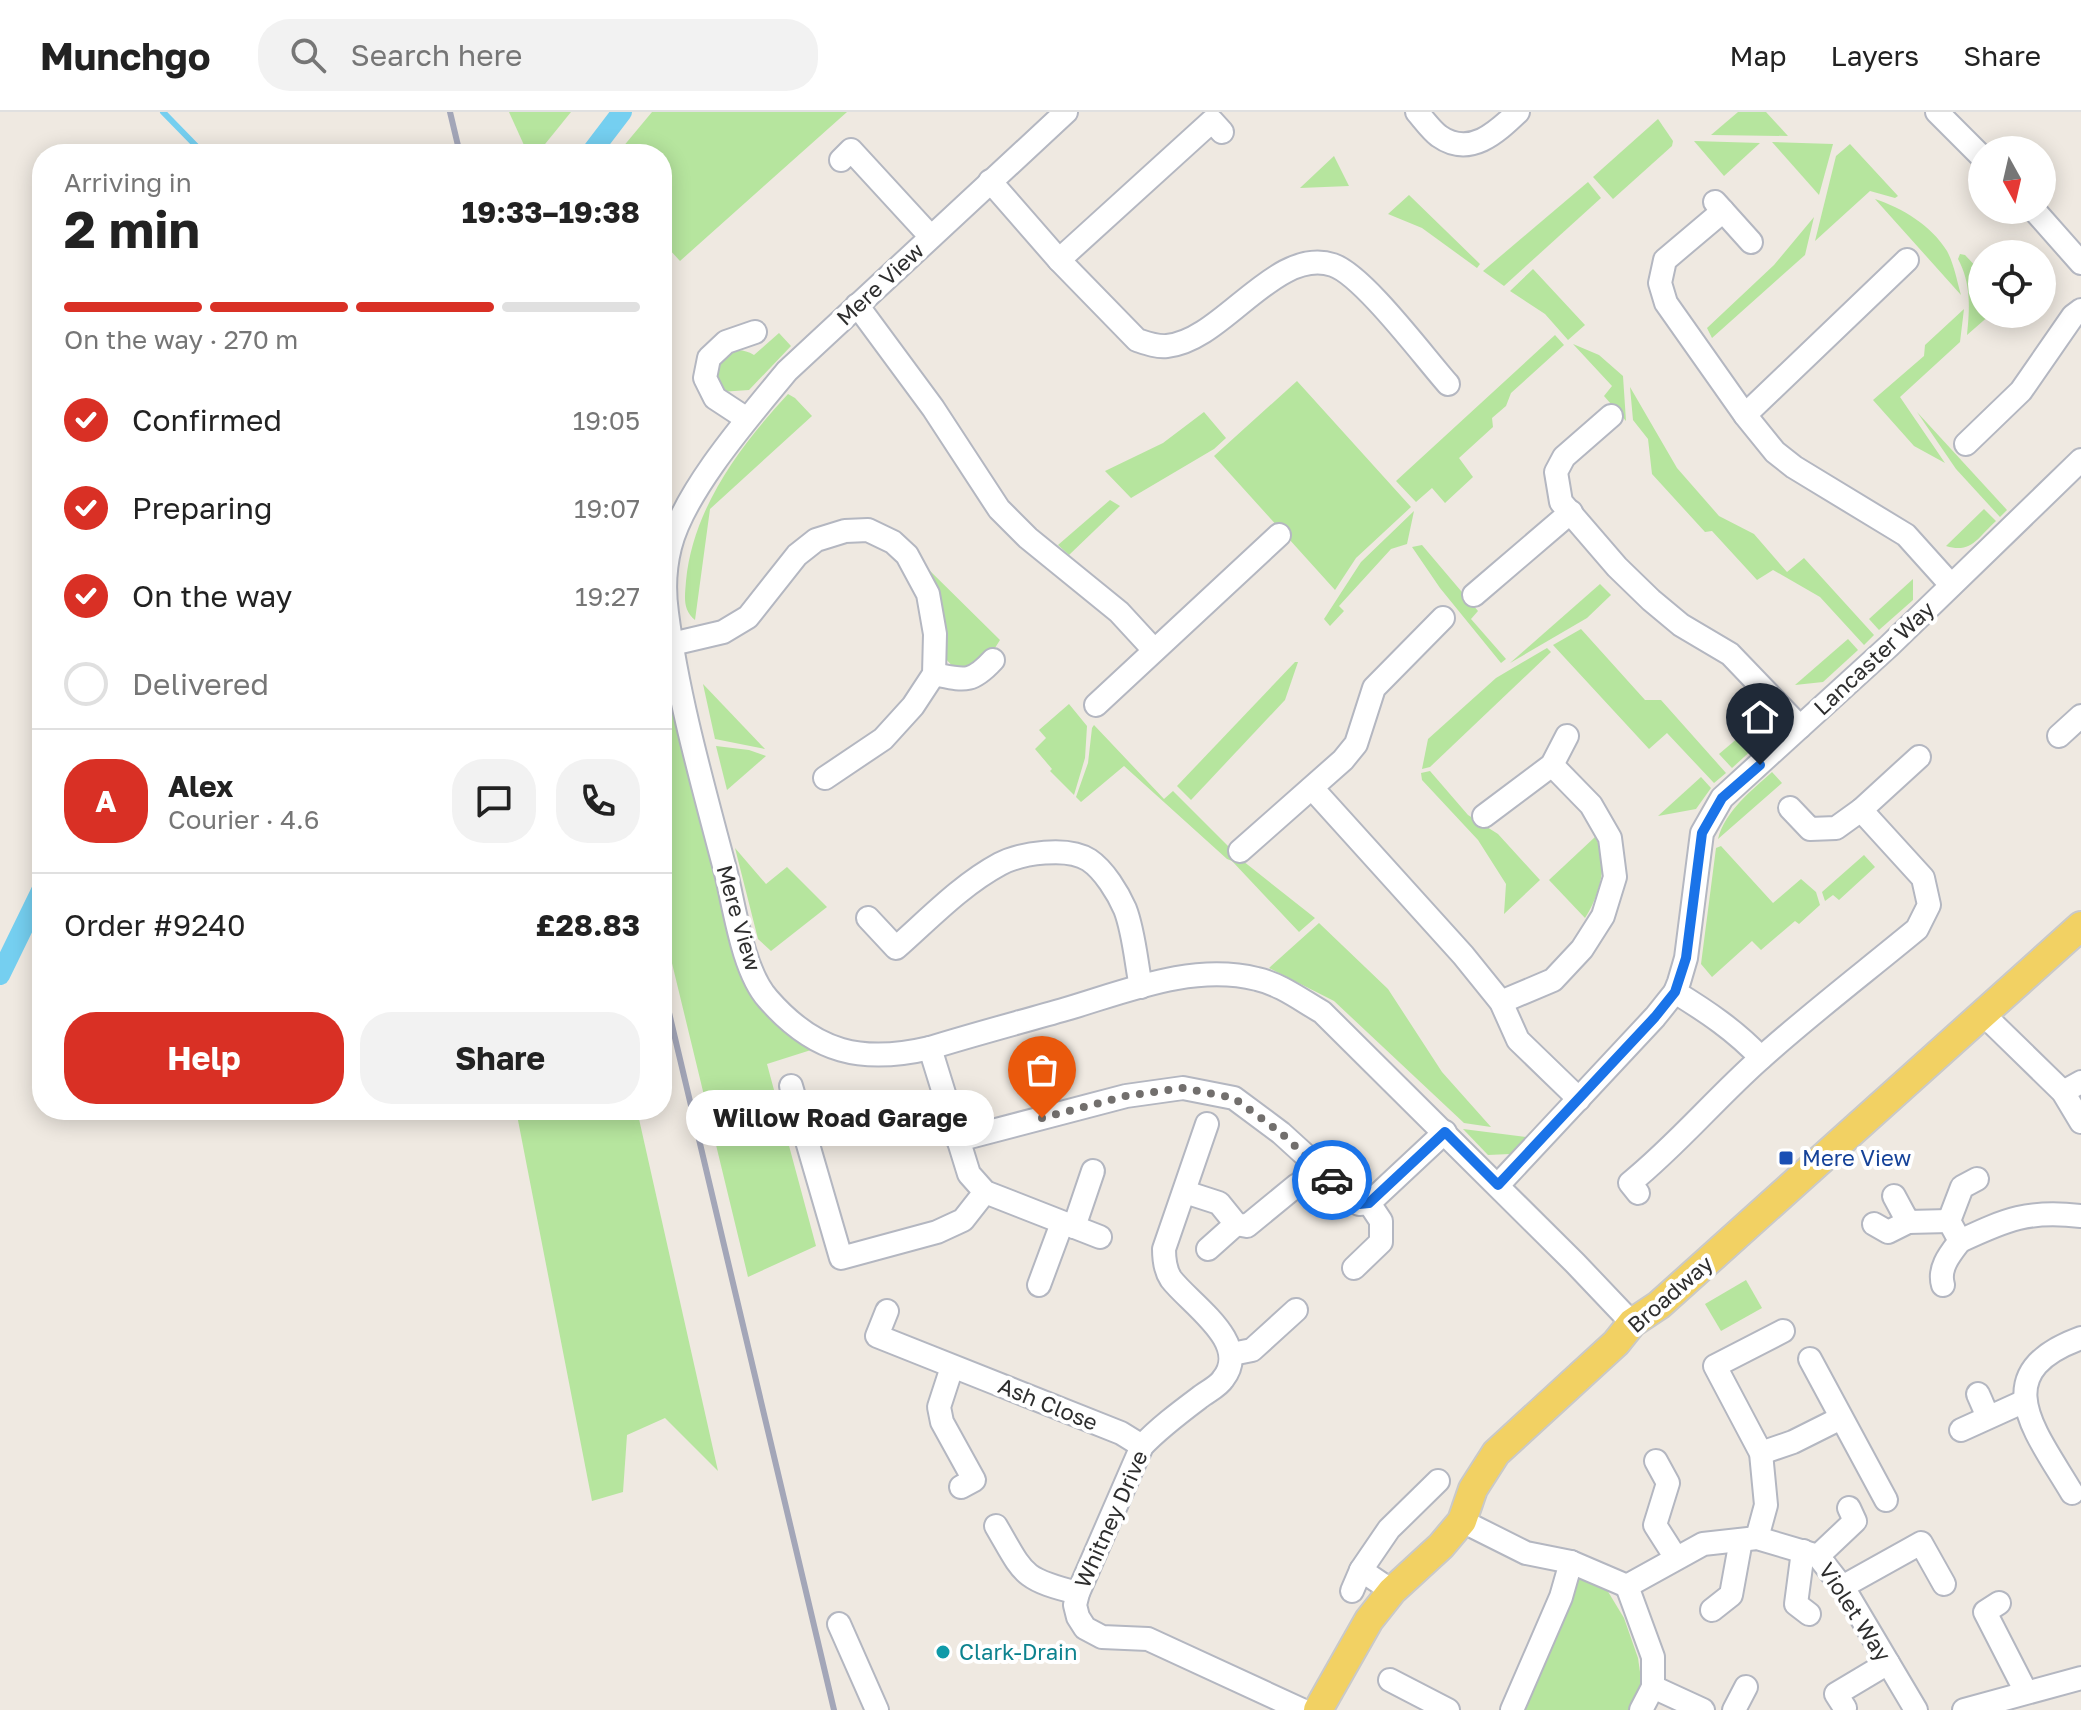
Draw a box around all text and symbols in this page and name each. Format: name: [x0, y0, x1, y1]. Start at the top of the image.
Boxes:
search box: [258, 19, 818, 91]
text: Munchgo: [40, 33, 210, 78]
icon: search: [286, 33, 330, 77]
text: Search here: [350, 37, 522, 73]
text: Map: [1729, 39, 1787, 72]
text: Layers: [1831, 39, 1919, 72]
text: Share: [1963, 39, 2041, 72]
north arrow: [1968, 136, 2056, 224]
map controls: [1968, 136, 2056, 328]
text: Arriving in: [64, 167, 192, 198]
text: 19:33–19:38: [462, 194, 640, 230]
text: 2 min: [64, 197, 200, 259]
street label: Mere View: [830, 236, 929, 331]
button: locate: [1968, 240, 2056, 328]
text: On the way · 270 m: [64, 324, 298, 355]
icon: check: [64, 398, 108, 442]
text: Confirmed: [132, 402, 282, 438]
text: 19:05: [573, 405, 640, 436]
icon: check: [64, 486, 108, 530]
text: Preparing: [132, 490, 273, 526]
text: 19:07: [574, 493, 640, 524]
icon: check: [64, 574, 108, 618]
text: On the way: [132, 578, 292, 614]
text: 19:27: [575, 581, 640, 612]
street label: Lancaster Way: [1808, 595, 1940, 720]
text: Delivered: [132, 666, 269, 702]
pin: [1726, 683, 1794, 765]
icon: home: [1738, 695, 1782, 739]
button: chat: [452, 759, 536, 843]
button: phone: [556, 759, 640, 843]
text: Alex: [168, 768, 233, 804]
text: A: [95, 783, 117, 819]
text: Courier · 4.6: [168, 804, 320, 835]
street label: Mere View: [711, 862, 768, 974]
text: Order #9240: [64, 907, 246, 943]
text: £28.83: [536, 907, 640, 943]
button: Help: [64, 1012, 344, 1104]
button: Share: [360, 1012, 640, 1104]
pin: [1008, 1036, 1076, 1118]
icon: bag: [1020, 1048, 1064, 1092]
callout: Willow Road Garage: [686, 1090, 994, 1146]
text: Willow Road Garage: [712, 1102, 968, 1133]
courier: [1292, 1140, 1372, 1220]
place label: Mere View: [1802, 1144, 1911, 1171]
marker: Mere View: [1777, 1149, 1795, 1167]
icon: car: [1310, 1158, 1354, 1202]
street label: Broadway: [1622, 1249, 1718, 1338]
street label: Ash Close: [995, 1371, 1102, 1436]
street label: Whitney Drive: [1068, 1446, 1153, 1592]
street label: Violet Way: [1814, 1557, 1897, 1666]
place label: Clark-Drain: [959, 1638, 1078, 1665]
marker: Clark-Drain: [934, 1643, 952, 1661]

